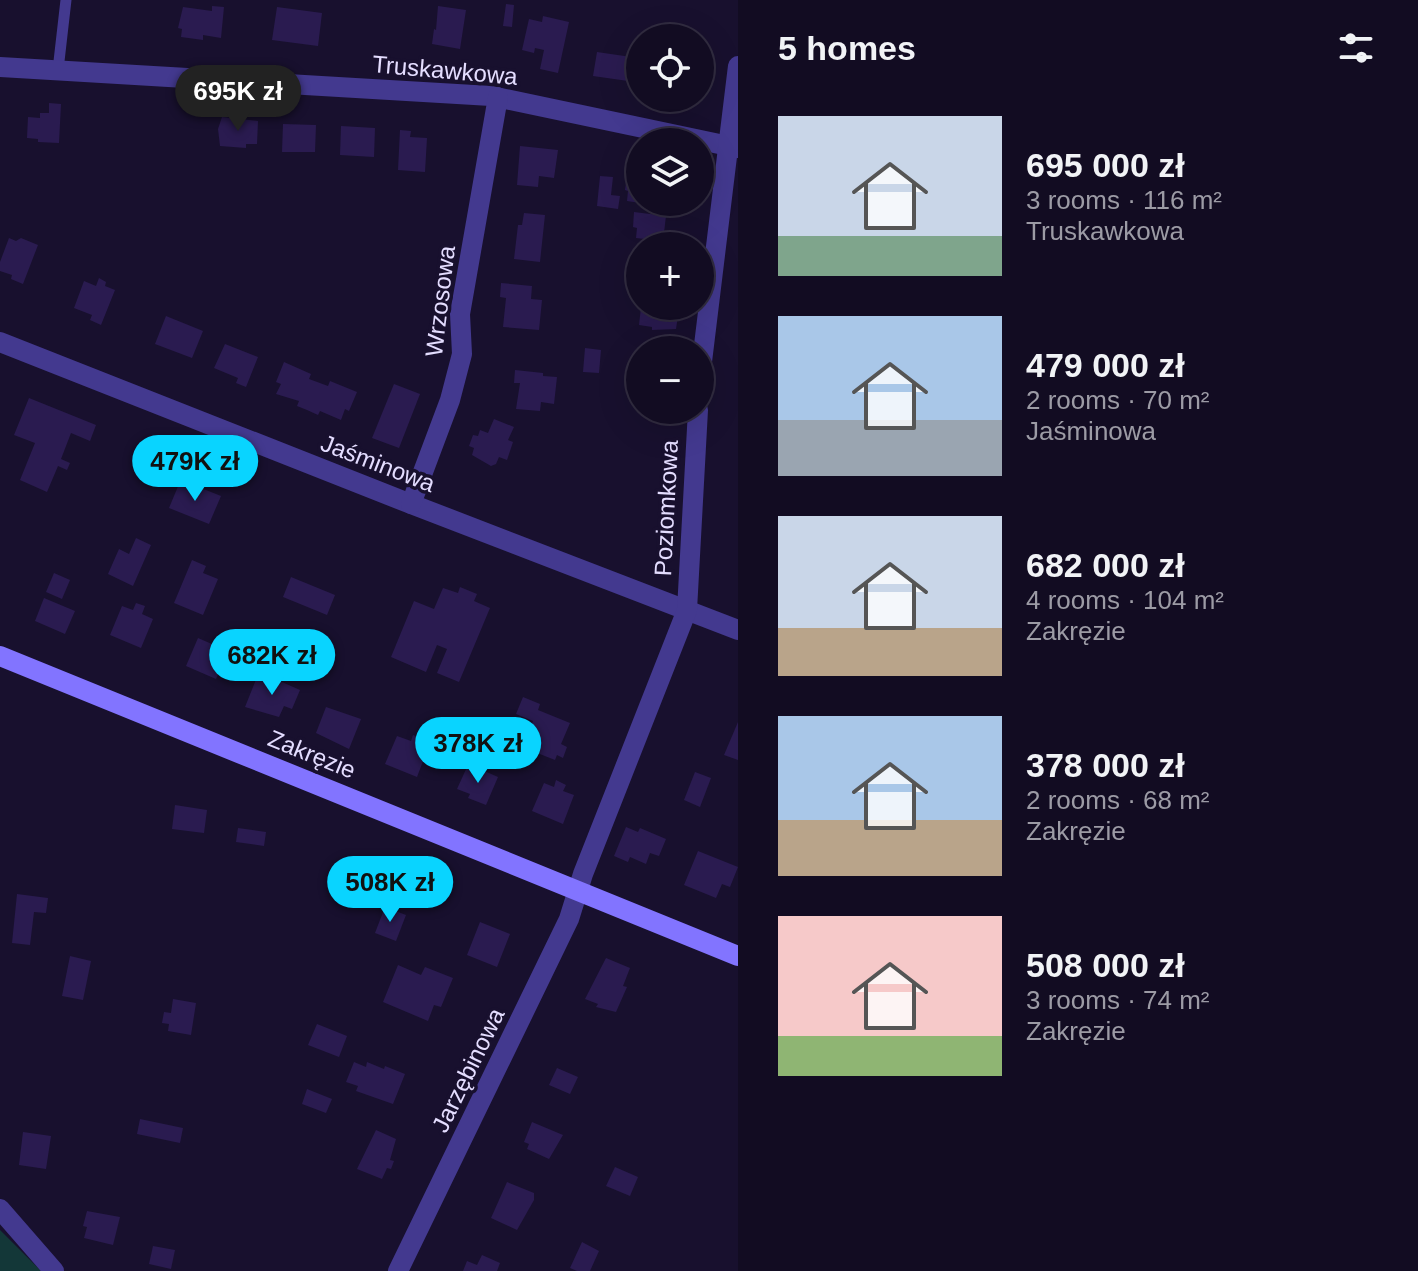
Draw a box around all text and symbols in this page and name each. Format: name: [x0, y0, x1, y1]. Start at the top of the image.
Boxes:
map controls: [626, 24, 714, 424]
button: locate: [626, 24, 714, 112]
icon: filters: [1334, 26, 1378, 70]
text: 5 homes: [778, 29, 916, 67]
street label: Truskawkowa: [371, 50, 519, 90]
pin: 695K zł: [164, 65, 312, 133]
text: 695K zł: [193, 76, 283, 106]
button: layers: [626, 128, 714, 216]
text: 695 000 zł: [1026, 146, 1185, 184]
icon: home: [842, 148, 938, 244]
text: 3 rooms · 116 m²: [1026, 185, 1222, 215]
text: Truskawkowa: [1026, 216, 1184, 246]
button: +: [626, 232, 714, 320]
street label: Wrzosowa: [420, 243, 460, 358]
button: −: [626, 336, 714, 424]
text: 479 000 zł: [1026, 346, 1185, 384]
icon: home: [842, 348, 938, 444]
text: 2 rooms · 70 m²: [1026, 385, 1210, 415]
text: Jaśminowa: [1026, 416, 1156, 446]
street label: Jaśminowa: [317, 429, 439, 497]
pin: 479K zł: [121, 435, 269, 503]
street label: Poziomkowa: [649, 439, 683, 577]
text: 479K zł: [150, 446, 240, 476]
text: 682 000 zł: [1026, 546, 1185, 584]
icon: home: [842, 548, 938, 644]
text: 4 rooms · 104 m²: [1026, 585, 1224, 615]
text: Zakręzie: [1026, 616, 1126, 646]
pin: 682K zł: [198, 629, 346, 697]
text: 682K zł: [227, 640, 317, 670]
pin: 378K zł: [404, 717, 552, 785]
street label: Zakręzie: [264, 724, 360, 784]
text: 378K zł: [433, 728, 523, 758]
text: 378 000 zł: [1026, 746, 1185, 784]
icon: home: [842, 748, 938, 844]
text: 2 rooms · 68 m²: [1026, 785, 1210, 815]
text: Zakręzie: [1026, 816, 1126, 846]
pin: 508K zł: [316, 856, 464, 924]
text: 508K zł: [345, 867, 435, 897]
text: 508 000 zł: [1026, 946, 1185, 984]
icon: home: [842, 948, 938, 1044]
text: 3 rooms · 74 m²: [1026, 985, 1210, 1015]
street label: Jarzębinowa: [426, 1003, 510, 1136]
text: Zakręzie: [1026, 1016, 1126, 1046]

